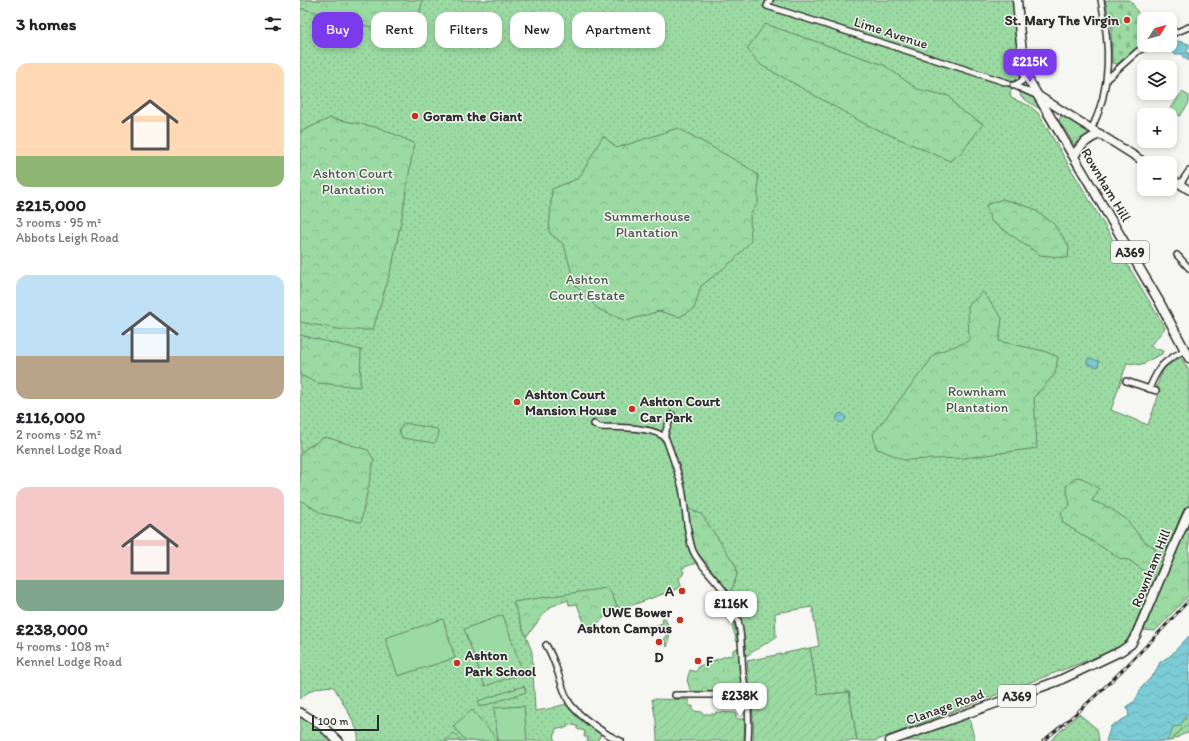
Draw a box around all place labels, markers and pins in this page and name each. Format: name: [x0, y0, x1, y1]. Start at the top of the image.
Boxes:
place label: St. Mary The Virgin: [1005, 12, 1119, 29]
marker: St. Mary The Virgin: [1122, 15, 1132, 25]
pin: £215K: [1002, 49, 1058, 83]
place label: Goram the Giant: [423, 108, 523, 125]
marker: Goram the Giant: [410, 111, 420, 121]
place label: Ashton Court Mansion House: [524, 386, 617, 419]
place label: Ashton Court Car Park: [639, 393, 721, 426]
marker: Ashton Court Mansion House: [512, 397, 522, 407]
marker: Ashton Court Car Park: [627, 404, 637, 414]
place label: A: [664, 583, 675, 600]
marker: A: [677, 586, 687, 596]
pin: £116K: [703, 591, 759, 625]
place label: UWE Bower Ashton Campus: [577, 604, 673, 637]
marker: UWE Bower Ashton Campus: [675, 615, 685, 625]
marker: D: [654, 637, 664, 647]
place label: Ashton Park School: [464, 647, 537, 680]
place label: D: [654, 649, 664, 666]
place label: F: [706, 653, 714, 670]
marker: F: [693, 656, 703, 666]
marker: Ashton Park School: [452, 658, 462, 668]
pin: £238K: [712, 683, 768, 717]

